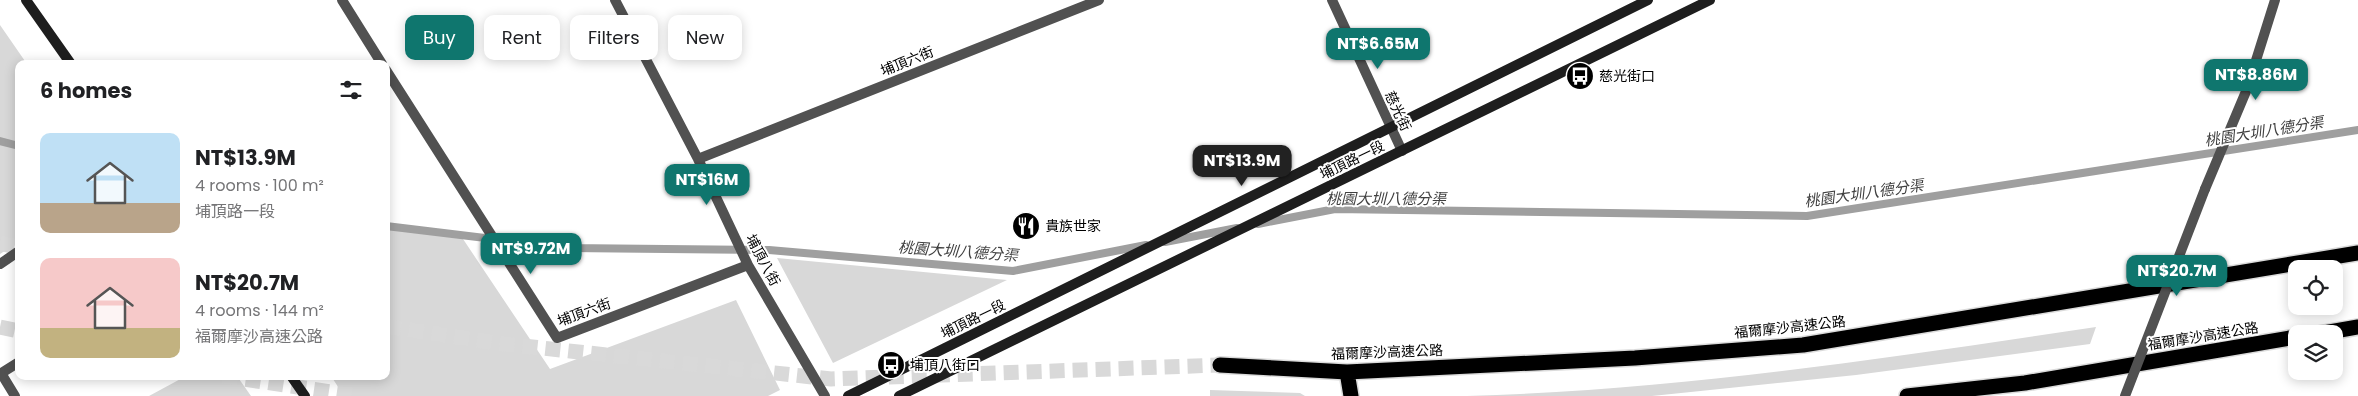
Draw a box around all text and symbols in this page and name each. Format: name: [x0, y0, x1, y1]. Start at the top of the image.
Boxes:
chip: Buy: [405, 15, 474, 60]
chip: Rent: [484, 15, 560, 60]
chip: Filters: [570, 15, 658, 60]
chip: New: [668, 15, 742, 60]
pin: NT$6.65M: [1326, 28, 1430, 70]
text: NT$6.65M: [1337, 32, 1419, 55]
street label: 埔頂六街: [877, 41, 937, 81]
pin: NT$8.86M: [2204, 58, 2308, 101]
bus stop icon: 慈光街口: [1565, 61, 1595, 91]
text: NT$8.86M: [2215, 63, 2297, 86]
place label: 慈光街口: [1599, 66, 1655, 86]
text: 6 homes: [40, 76, 132, 105]
icon: filters: [337, 76, 365, 104]
street label: 慈光街: [1380, 88, 1416, 134]
water label: 桃園大圳八德分渠: [2203, 111, 2327, 151]
street label: 埔頂路一段: [1316, 136, 1388, 184]
text: NT$13.9M: [195, 143, 296, 172]
pin: NT$13.9M: [1190, 144, 1294, 187]
text: NT$13.9M: [1204, 149, 1280, 172]
icon: home: [80, 153, 140, 213]
pin: NT$16M: [666, 164, 748, 206]
text: NT$16M: [676, 168, 738, 191]
text: 4 rooms · 100 m²: [195, 174, 324, 197]
water label: 桃園大圳八德分渠: [1803, 174, 1927, 212]
water label: 桃園大圳八德分渠: [1326, 188, 1448, 209]
text: 埔頂路一段: [195, 200, 275, 223]
restaurant icon: 貴族世家: [1011, 211, 1041, 241]
place label: 貴族世家: [1045, 216, 1101, 236]
street label: 埔頂八街: [741, 231, 785, 289]
pin: NT$9.72M: [479, 232, 583, 275]
water label: 桃園大圳八德分渠: [897, 236, 1021, 266]
text: NT$9.72M: [492, 237, 570, 260]
pin: NT$20.7M: [2125, 254, 2229, 297]
text: NT$20.7M: [2137, 259, 2217, 282]
map controls: [2288, 260, 2343, 380]
button: locate: [2288, 260, 2343, 315]
text: NT$20.7M: [195, 268, 299, 297]
icon: home: [80, 278, 140, 338]
street label: 埔頂六街: [554, 293, 614, 331]
street label: 埔頂路一段: [937, 295, 1009, 343]
text: 4 rooms · 144 m²: [195, 299, 324, 322]
street label: 福爾摩沙高速公路: [1733, 311, 1847, 343]
street label: 福爾摩沙高速公路: [2146, 317, 2260, 355]
text: 福爾摩沙高速公路: [195, 325, 323, 348]
button: layers: [2288, 325, 2343, 380]
street label: 福爾摩沙高速公路: [1331, 340, 1443, 364]
bus stop icon: 埔頂八街口: [876, 350, 906, 380]
place label: 埔頂八街口: [910, 355, 980, 375]

